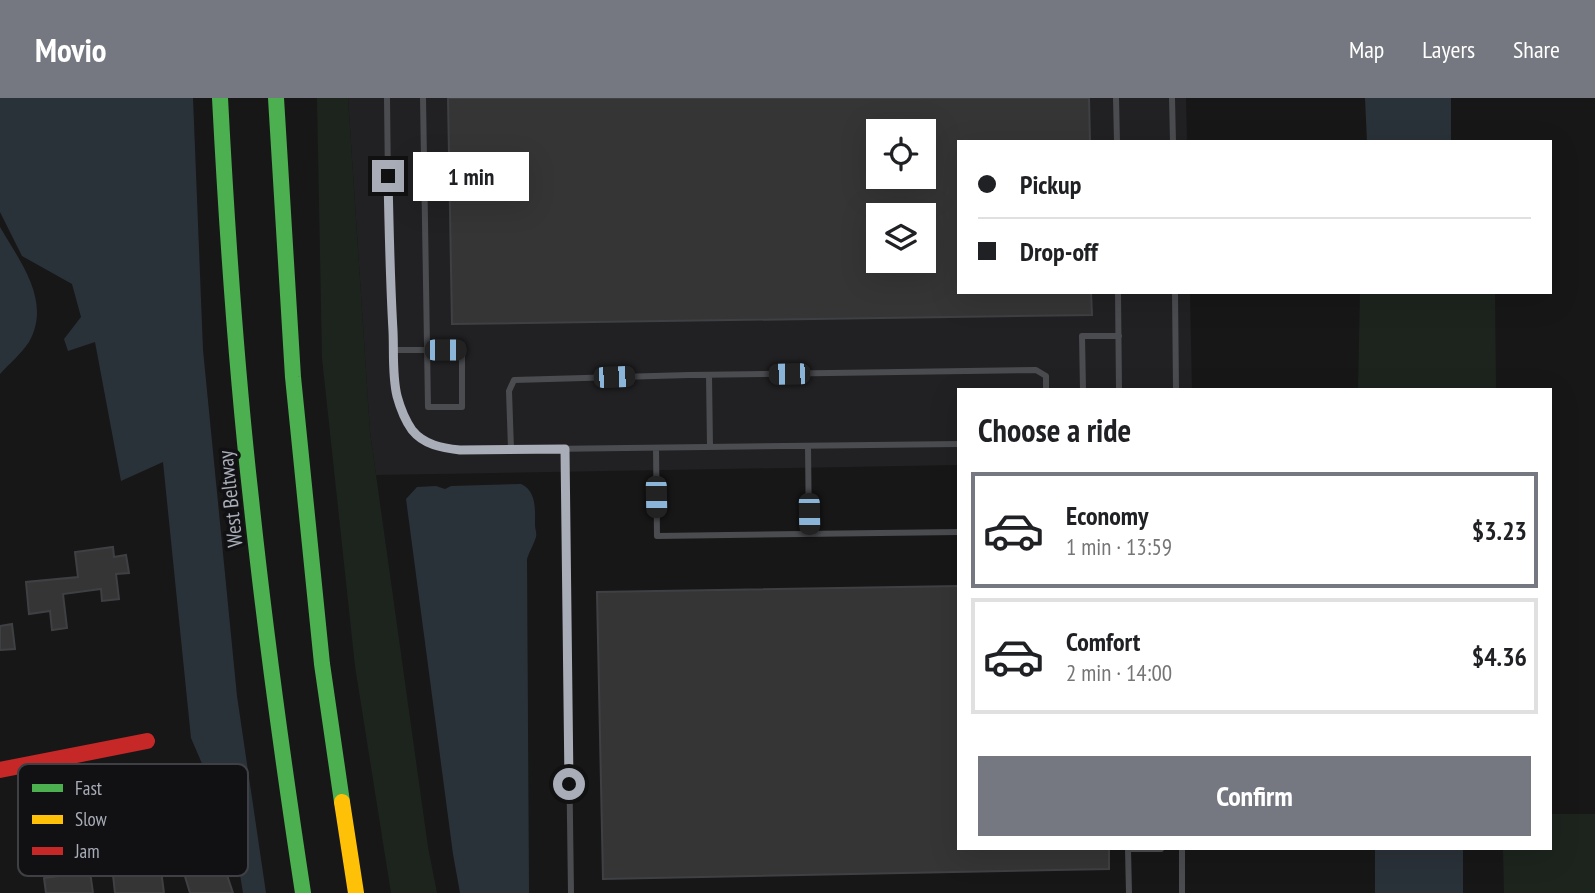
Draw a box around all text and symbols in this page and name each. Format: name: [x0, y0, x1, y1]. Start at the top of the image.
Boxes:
text: Movio: [35, 28, 107, 71]
text: Map: [1349, 34, 1384, 65]
text: Layers: [1422, 34, 1475, 65]
text: Share: [1513, 34, 1560, 65]
map controls: [866, 119, 936, 273]
button: locate: [866, 119, 936, 189]
callout: 1 min: [412, 152, 528, 200]
route end: [372, 160, 404, 192]
text: 1 min: [448, 162, 494, 191]
text: Pickup: [1020, 168, 1081, 201]
button: layers: [866, 203, 936, 273]
text: Drop-off: [1020, 235, 1098, 268]
car: [425, 340, 467, 361]
car: [768, 363, 811, 385]
car: [593, 366, 636, 388]
text: Choose a ride: [978, 409, 1131, 451]
street label: West Beltway: [211, 449, 249, 549]
car: [646, 476, 667, 518]
car: [799, 493, 820, 535]
icon: car: [982, 499, 1045, 562]
text: Economy: [1066, 499, 1148, 532]
text: $3.23: [1472, 514, 1527, 547]
text: 1 min · 13:59: [1066, 532, 1172, 561]
icon: car: [982, 625, 1045, 688]
text: Comfort: [1066, 625, 1140, 658]
text: $4.36: [1472, 640, 1527, 673]
text: 2 min · 14:00: [1066, 658, 1172, 687]
button: Confirm: [978, 756, 1531, 836]
legend: [18, 764, 248, 876]
route start: [553, 768, 585, 800]
text: Fast: [75, 776, 103, 800]
text: Slow: [75, 807, 108, 831]
text: Jam: [74, 839, 100, 863]

